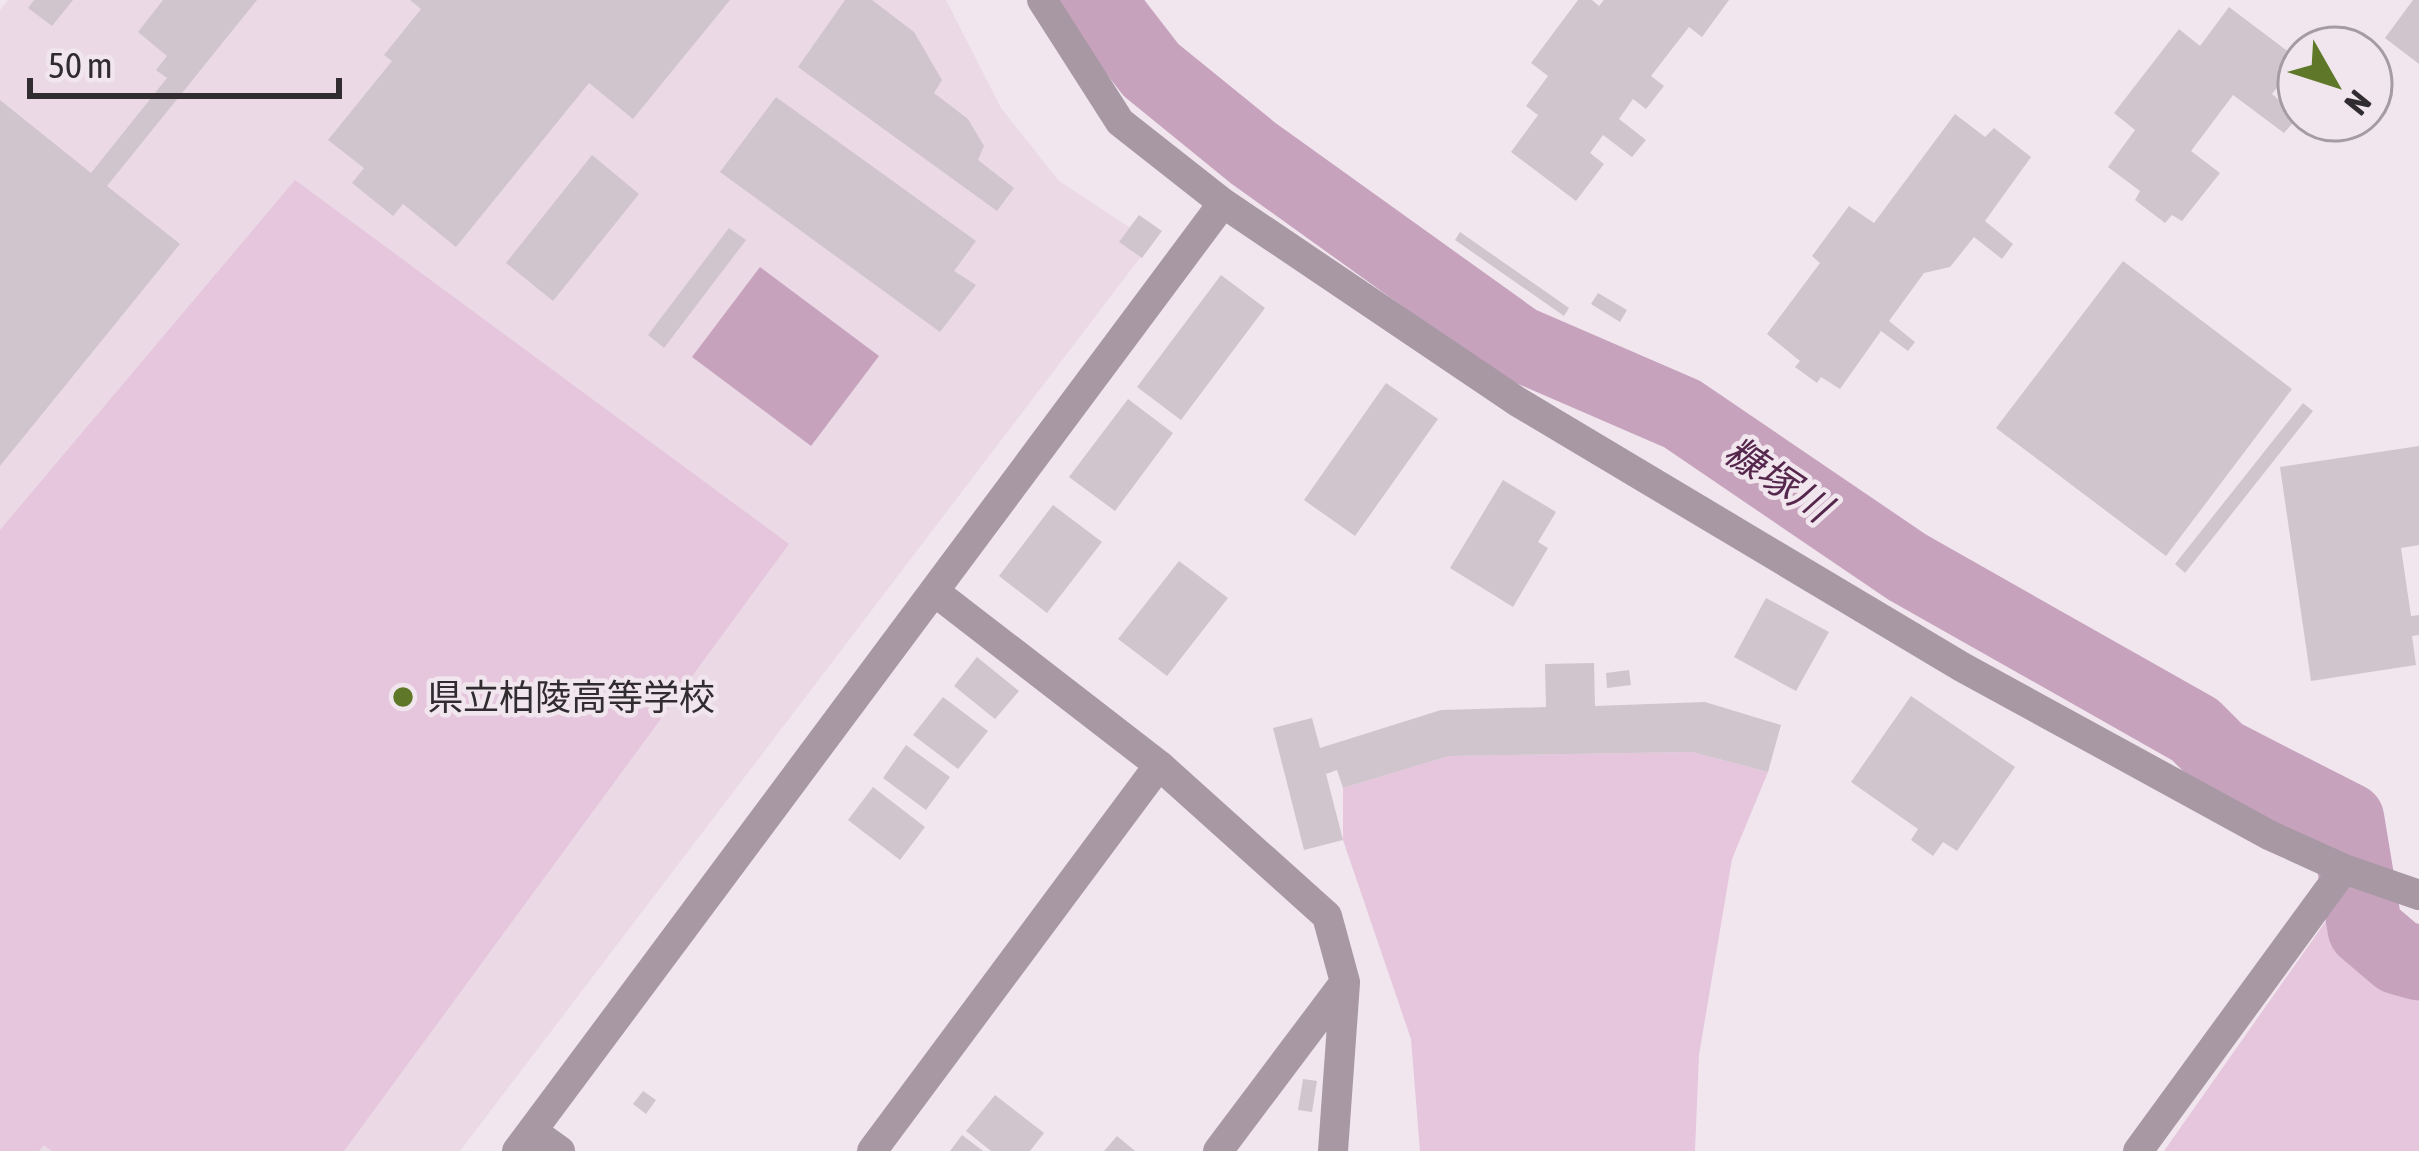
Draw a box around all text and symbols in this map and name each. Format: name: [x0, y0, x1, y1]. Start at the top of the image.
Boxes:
scale bar: [30, 24, 339, 98]
north arrow: [2275, 24, 2395, 144]
text: 50 m: [48, 44, 113, 86]
text: N: [2337, 83, 2379, 122]
water label: 糠塚川: [1717, 428, 1842, 532]
place label: 県立柏陵高等学校: [427, 676, 715, 718]
marker: 県立柏陵高等学校: [390, 684, 416, 710]

